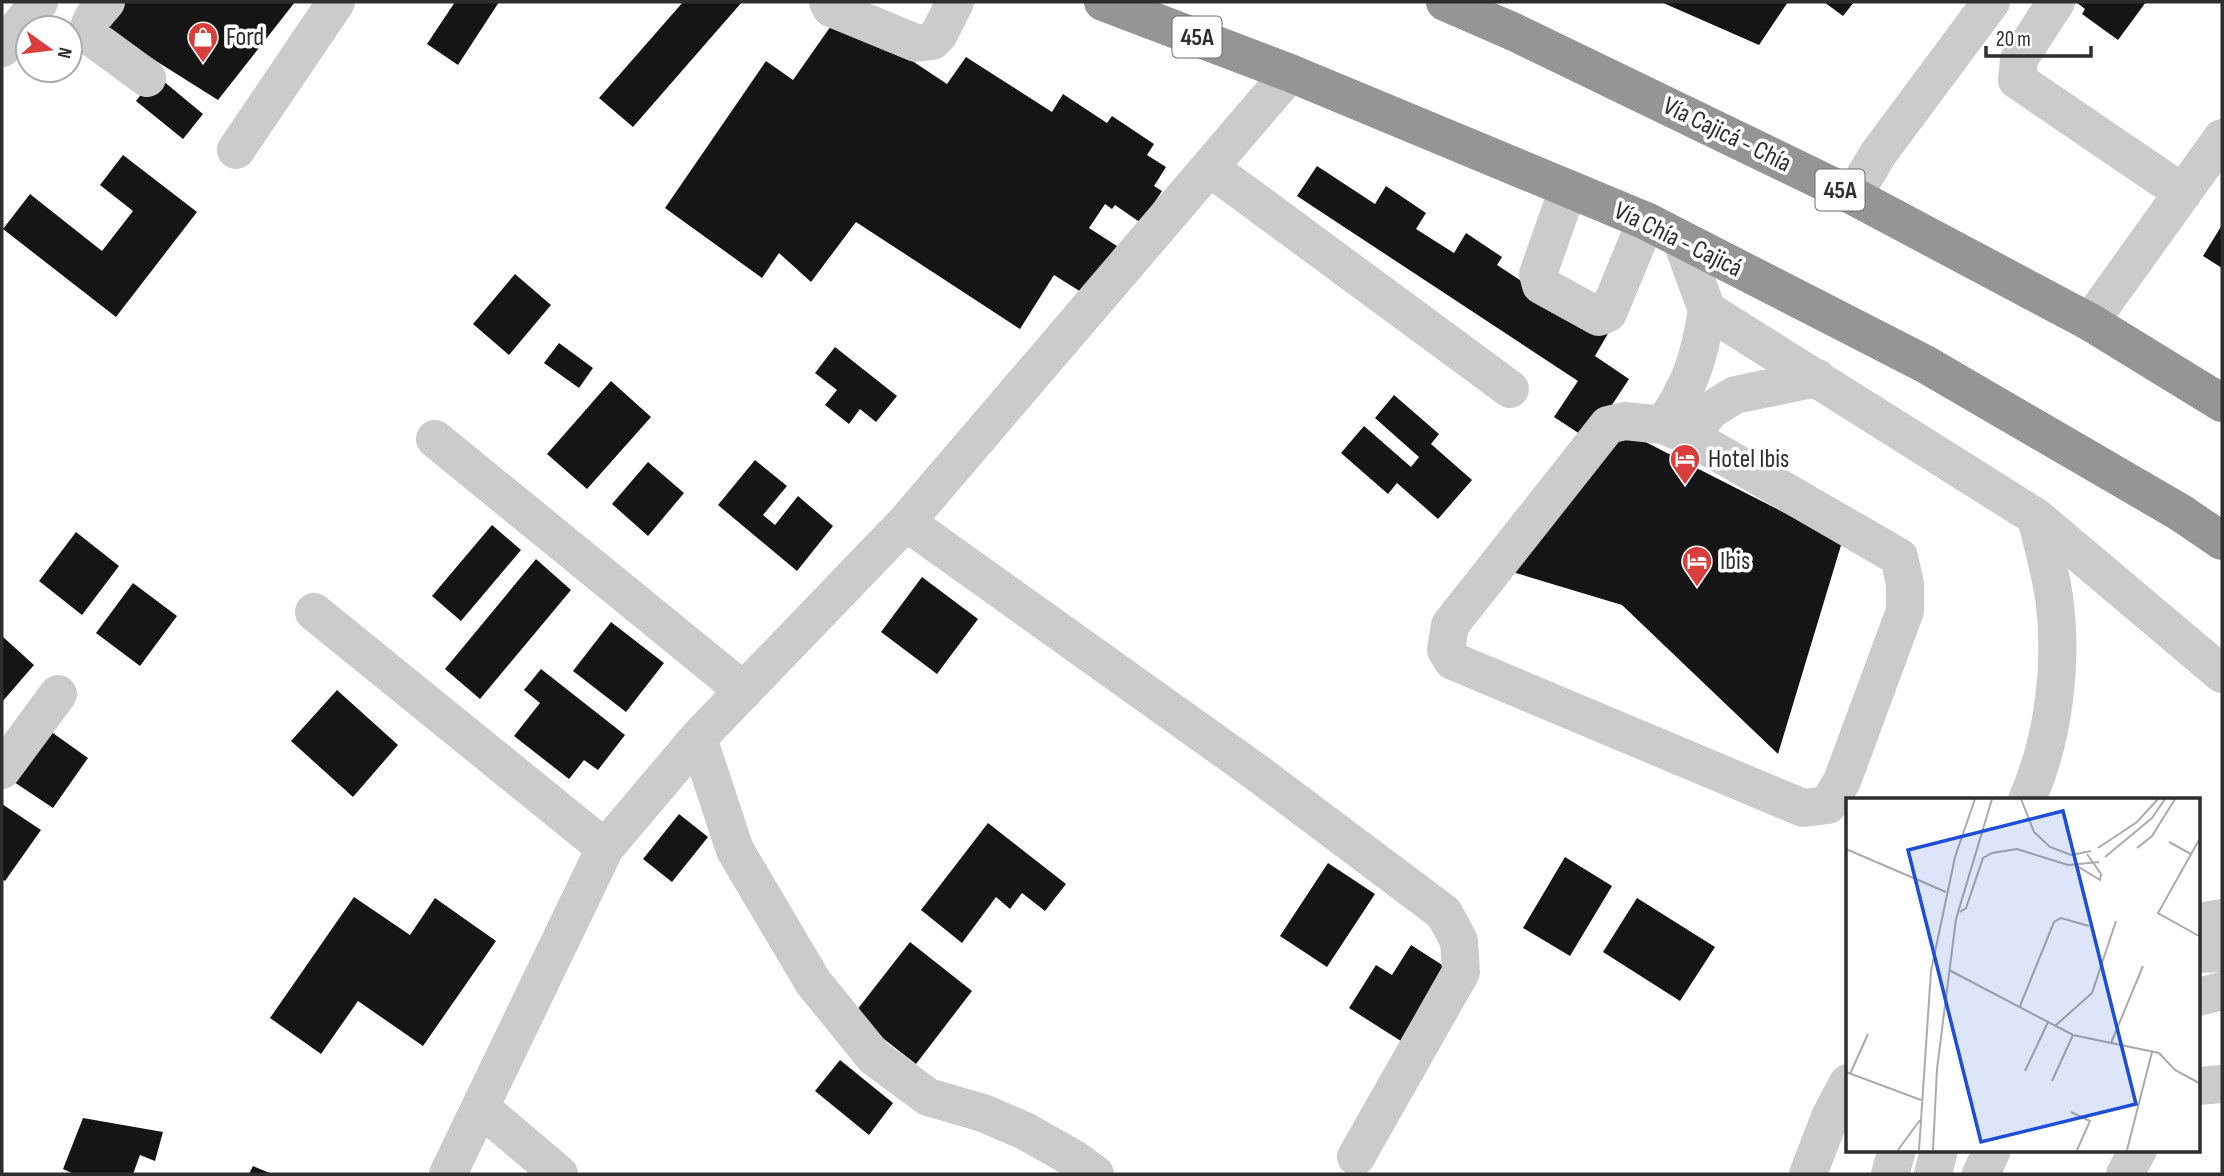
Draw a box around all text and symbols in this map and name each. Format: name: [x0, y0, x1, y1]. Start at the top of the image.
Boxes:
north arrow: [14, 14, 84, 84]
scale bar: [1986, 14, 2091, 58]
road number: 45A: [1172, 16, 1222, 57]
shop icon: Ford: [186, 20, 220, 64]
place label: Ford: [226, 22, 264, 53]
text: 20 m: [1996, 27, 2031, 52]
text: N: [52, 45, 76, 60]
street label: Vía Cajicá - Chía: [1658, 91, 1796, 179]
road number: 45A: [1815, 170, 1864, 210]
street label: Vía Chía - Cajicá: [1609, 196, 1747, 284]
hotel icon: Hotel Ibis: [1668, 442, 1702, 486]
place label: Hotel Ibis: [1708, 444, 1789, 475]
hotel icon: Ibis: [1680, 544, 1714, 588]
place label: Ibis: [1720, 546, 1750, 577]
inset map: [1846, 798, 2200, 1152]

